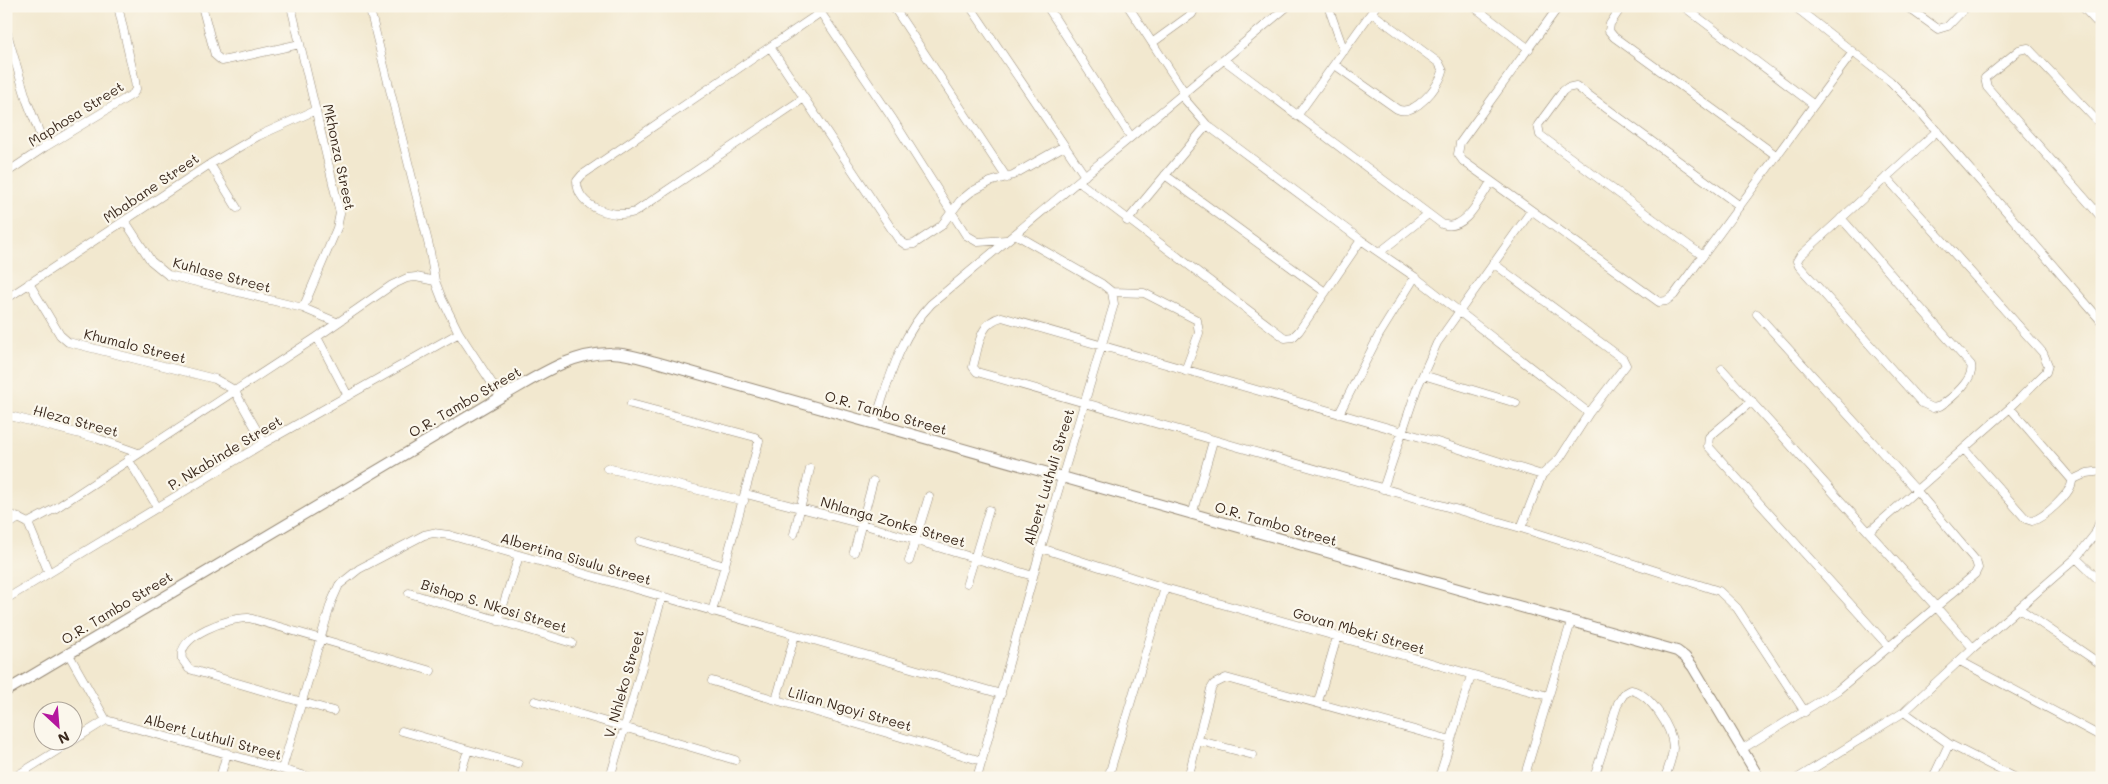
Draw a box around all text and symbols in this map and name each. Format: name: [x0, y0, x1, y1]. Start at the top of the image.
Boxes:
street label: Maphosa Street: [24, 77, 127, 151]
street label: Mkhonza Street: [319, 102, 360, 212]
street label: Mbabane Street: [99, 148, 202, 227]
street label: Kuhlase Street: [171, 252, 273, 297]
street label: Khumalo Street: [82, 324, 188, 367]
street label: O.R. Tambo Street: [405, 362, 524, 441]
street label: O.R. Tambo Street: [823, 386, 950, 439]
street label: Hleza Street: [31, 400, 121, 441]
street label: Albert Luthuli Street: [1019, 406, 1078, 548]
street label: P. Nkabinde Street: [164, 411, 285, 494]
street label: Nhlanga Zonke Street: [818, 492, 968, 551]
street label: O.R. Tambo Street: [1213, 497, 1340, 550]
street label: Albertina Sisulu Street: [499, 528, 654, 589]
street label: O.R. Tambo Street: [58, 567, 176, 648]
street label: Bishop S. Nkosi Street: [419, 574, 570, 637]
street label: Govan Mbeki Street: [1291, 603, 1427, 658]
street label: V. Nhleko Street: [599, 628, 648, 740]
street label: Lilian Ngoyi Street: [786, 682, 914, 735]
north arrow: [32, 702, 82, 752]
street label: Albert Luthuli Street: [142, 709, 284, 764]
text: N: [55, 727, 73, 749]

